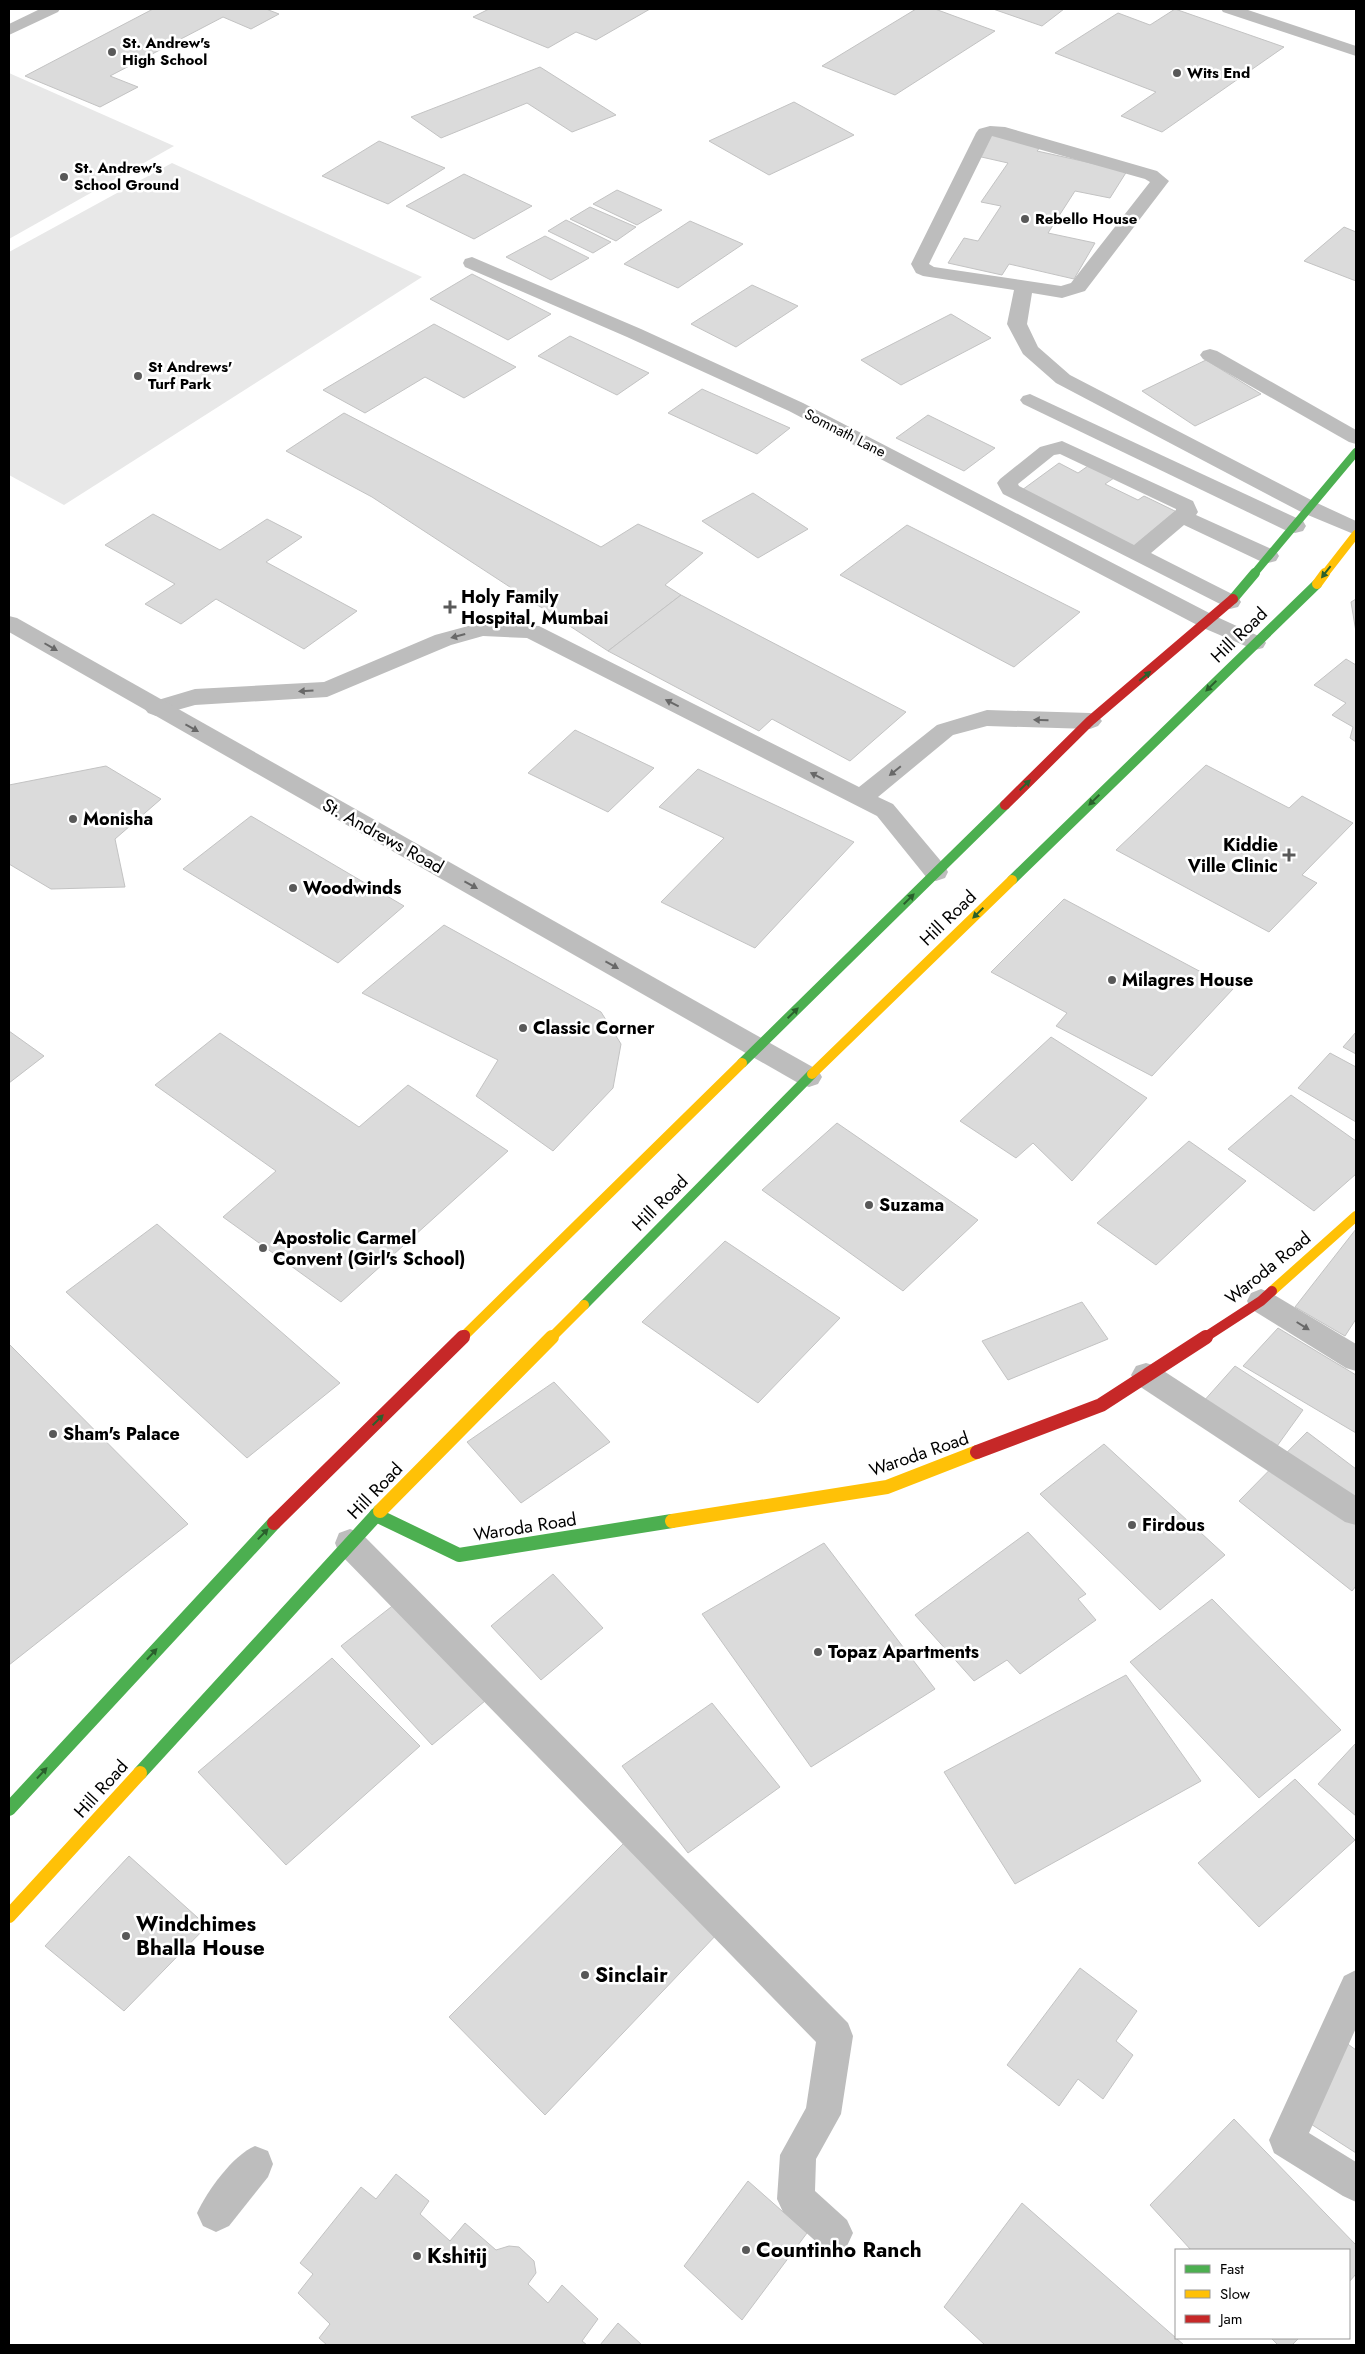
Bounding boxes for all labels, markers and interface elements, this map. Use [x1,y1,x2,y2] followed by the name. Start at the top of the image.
[122,32,210,71] place label: St. Andrew's High School
[106,46,118,58] marker: St. Andrew's High School
[1187,62,1250,84] place label: Wits End
[1171,67,1183,79] marker: Wits End
[74,157,179,196] place label: St. Andrew's School Ground
[58,171,70,183] marker: St. Andrew's School Ground
[1035,208,1138,230] place label: Rebello House
[1019,213,1031,225] marker: Rebello House
[148,356,232,395] place label: St Andrews' Turf Park
[132,370,144,382] marker: St Andrews' Turf Park
[800,403,890,463] street label: Somnath Lane
[1321,566,1332,579] one-way arrow
[461,584,609,631] place label: Holy Family Hospital, Mumbai
[443,600,457,614] marker: Holy Family Hospital, Mumbai
[1205,601,1273,669] street label: Hill Road
[451,632,466,640] one-way arrow
[44,643,57,652] one-way arrow
[1138,670,1151,681] one-way arrow
[1205,680,1217,692] one-way arrow
[298,687,314,695] one-way arrow
[665,699,680,707] one-way arrow
[1033,716,1049,724] one-way arrow
[185,724,198,733] one-way arrow
[889,765,902,776] one-way arrow
[810,772,825,780] one-way arrow
[1019,779,1031,791] one-way arrow
[318,792,448,880] street label: St. Andrews Road
[1089,794,1101,806] one-way arrow
[83,806,153,832] place label: Monisha
[67,813,79,825] marker: Monisha
[1187,832,1278,879] place label: Kiddie Ville Clinic
[1282,848,1296,862] marker: Kiddie Ville Clinic
[303,875,401,901] place label: Woodwinds
[463,881,478,889] one-way arrow
[287,882,299,894] marker: Woodwinds
[914,884,982,952] street label: Hill Road
[903,893,915,905] one-way arrow
[972,907,984,919] one-way arrow
[605,961,620,969] one-way arrow
[1122,967,1253,993] place label: Milagres House
[1106,974,1118,986] marker: Milagres House
[787,1007,799,1019] one-way arrow
[533,1015,655,1041] place label: Classic Corner
[517,1022,529,1034] marker: Classic Corner
[626,1169,694,1237] street label: Hill Road
[879,1192,944,1218] place label: Suzama
[863,1199,875,1211] marker: Suzama
[272,1225,465,1272] place label: Apostolic Carmel Convent (Girl's School)
[1220,1225,1316,1311] street label: Waroda Road
[257,1242,269,1254] marker: Apostolic Carmel Convent (Girl's School)
[1296,1321,1309,1331] one-way arrow
[372,1415,384,1427] one-way arrow
[63,1421,180,1447] place label: Sham's Palace
[866,1425,972,1483] street label: Waroda Road
[47,1428,59,1440] marker: Sham's Palace
[341,1457,409,1525] street label: Hill Road
[472,1506,578,1548] street label: Waroda Road
[1142,1512,1205,1538] place label: Firdous
[1126,1519,1138,1531] marker: Firdous
[256,1529,268,1541] one-way arrow
[828,1639,979,1665] place label: Topaz Apartments
[812,1646,824,1658] marker: Topaz Apartments
[146,1648,158,1660] one-way arrow
[68,1754,134,1824] street label: Hill Road
[36,1767,48,1779] one-way arrow
[136,1909,265,1963] place label: Windchimes Bhalla House
[120,1930,132,1942] marker: Windchimes Bhalla House
[595,1960,668,1990] place label: Sinclair
[579,1969,591,1981] marker: Sinclair
[756,2235,922,2265] place label: Countinho Ranch
[427,2241,487,2271] place label: Kshitij
[740,2244,752,2256] marker: Countinho Ranch
[1175,2249,1350,2339] legend
[411,2250,423,2262] marker: Kshitij
[1220,2258,1244,2280] text: Fast
[1220,2283,1251,2305] text: Slow
[1218,2308,1243,2330] text: Jam

